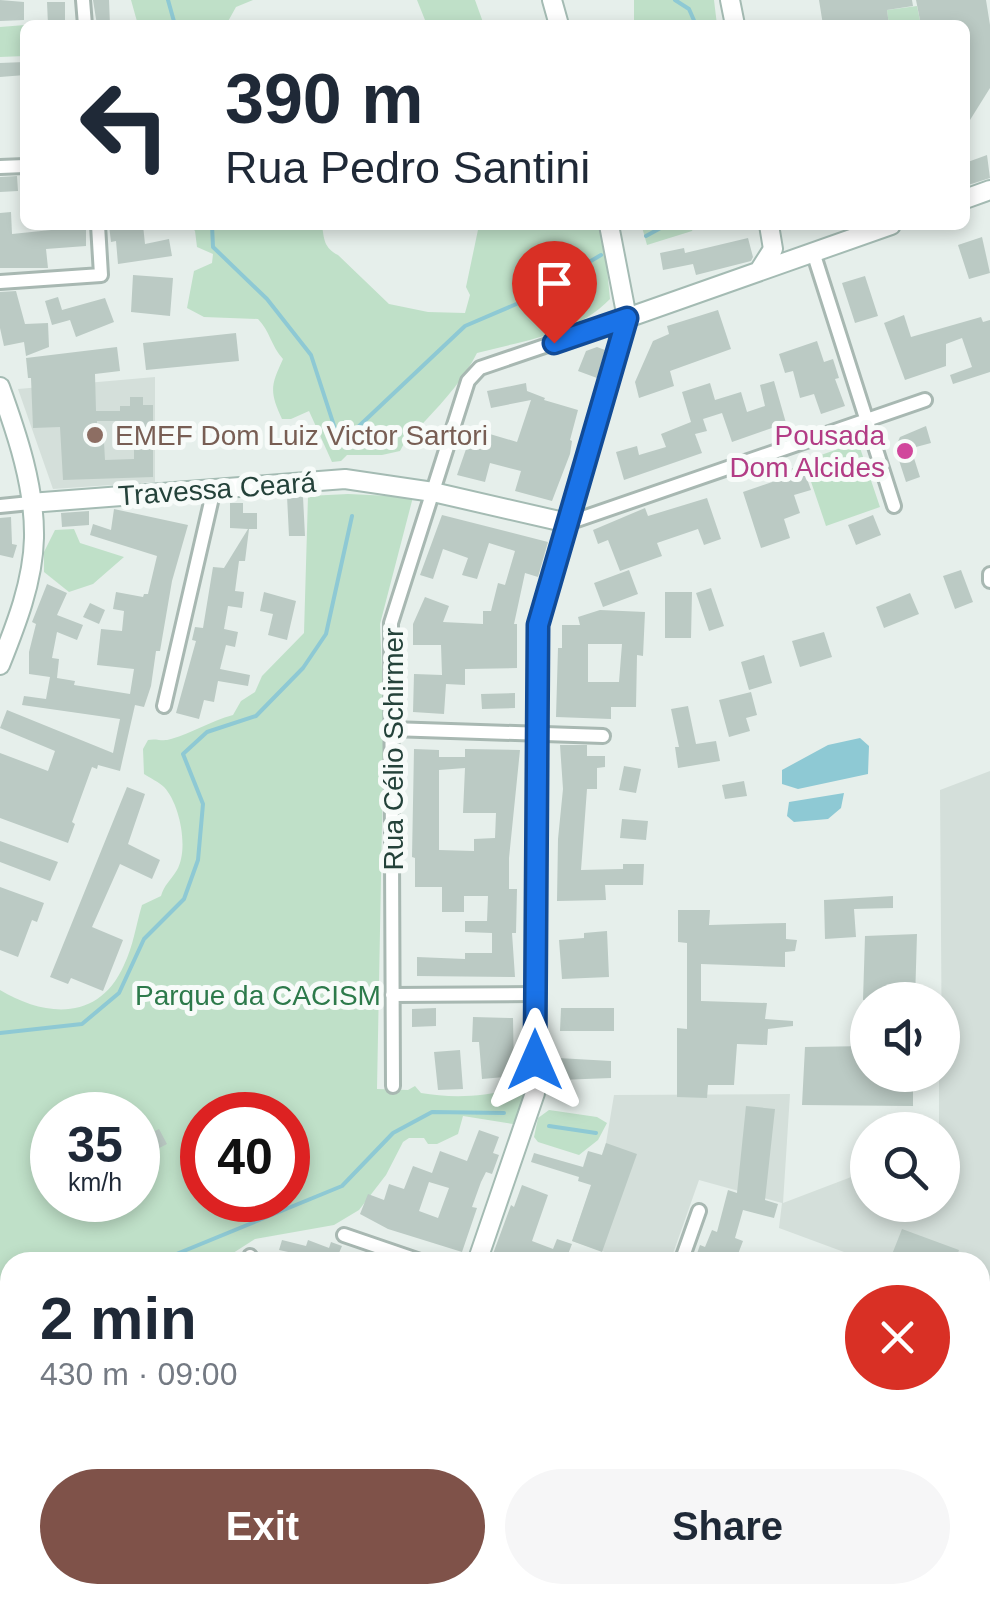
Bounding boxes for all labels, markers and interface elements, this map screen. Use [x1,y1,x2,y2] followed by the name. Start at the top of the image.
[60,60,190,190] icon: left
[225,60,423,138] text: 390 m
[225,142,590,193] text: Rua Pedro Santini
[512,241,597,344] pin
[527,256,582,311] icon: arrive
[115,420,488,451] place label: EMEF Dom Luiz Victor Sartori
[729,420,885,483] place label: Pousada Dom Alcides
[84,424,106,446] marker: EMEF Dom Luiz Victor Sartori
[894,440,916,462] marker: Pousada Dom Alcides
[117,467,317,511] street label: Travessa Ceará
[378,628,409,870] street label: Rua Célio Schirmer
[135,980,381,1011] park label: Parque da CACISM
[850,982,960,1222] map controls
[850,982,960,1092] button: sound
[483,1008,587,1112] position arrow
[180,1092,310,1222] speed limit sign: 40
[850,1112,960,1222] button: search
[67,1117,123,1173] text: 35
[68,1168,122,1196] text: km/h
[40,1285,197,1352] text: 2 min
[845,1285,950,1390] button: close
[40,1356,237,1392] text: 430 m · 09:00
[40,1469,485,1584] button: Exit
[505,1469,950,1584] button: Share

